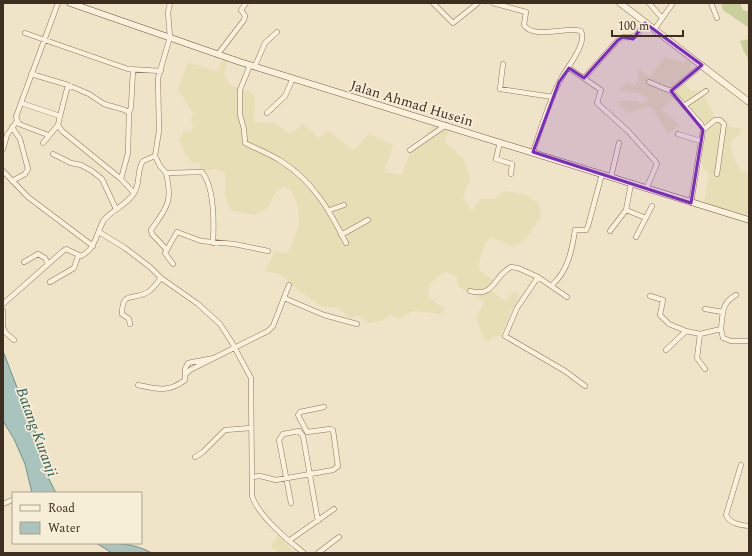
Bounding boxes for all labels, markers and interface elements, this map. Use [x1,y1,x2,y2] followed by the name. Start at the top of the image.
[612,12,683,38] scale bar
[618,17,649,36] text: 100 m
[348,75,476,132] street label: Jalan Ahmad Husein
[10,384,63,480] water label: Batang Kuranji
[12,492,142,544] legend
[48,499,75,518] text: Road
[48,519,80,538] text: Water

